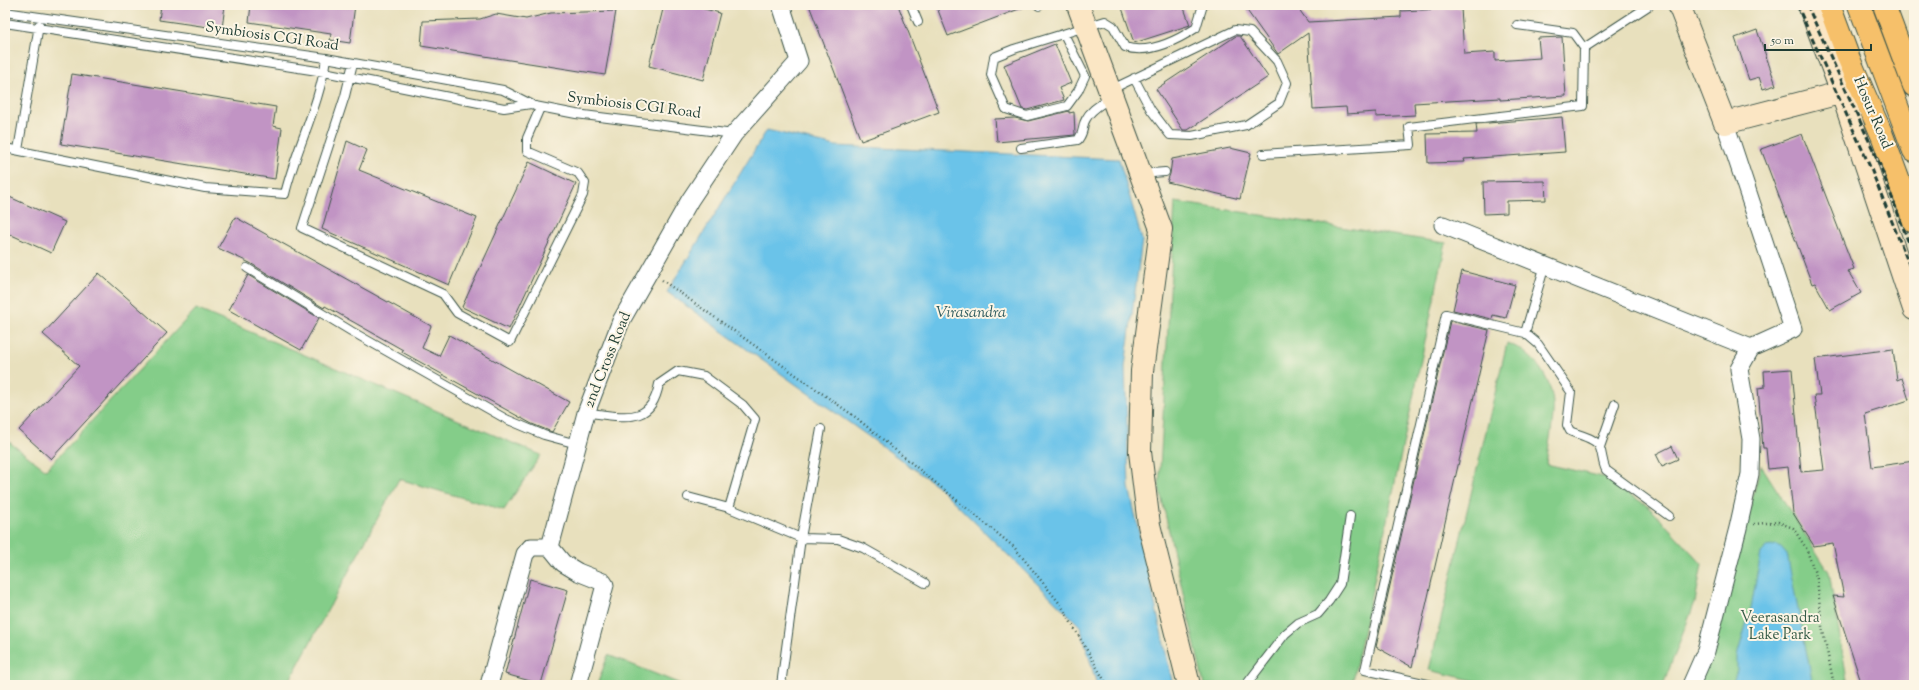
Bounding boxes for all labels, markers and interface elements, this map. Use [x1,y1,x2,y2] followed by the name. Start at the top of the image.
[204,17,341,57] street label: Symbiosis CGI Road
[1765,26,1871,52] scale bar
[1770,32,1794,50] text: 50 m
[1847,73,1897,153] street label: Hosur Road
[566,87,703,125] street label: Symbiosis CGI Road
[936,302,1006,325] water label: Virasandra
[579,308,637,411] street label: 2nd Cross Road
[1740,608,1820,646] park label: Veerasandra Lake Park

